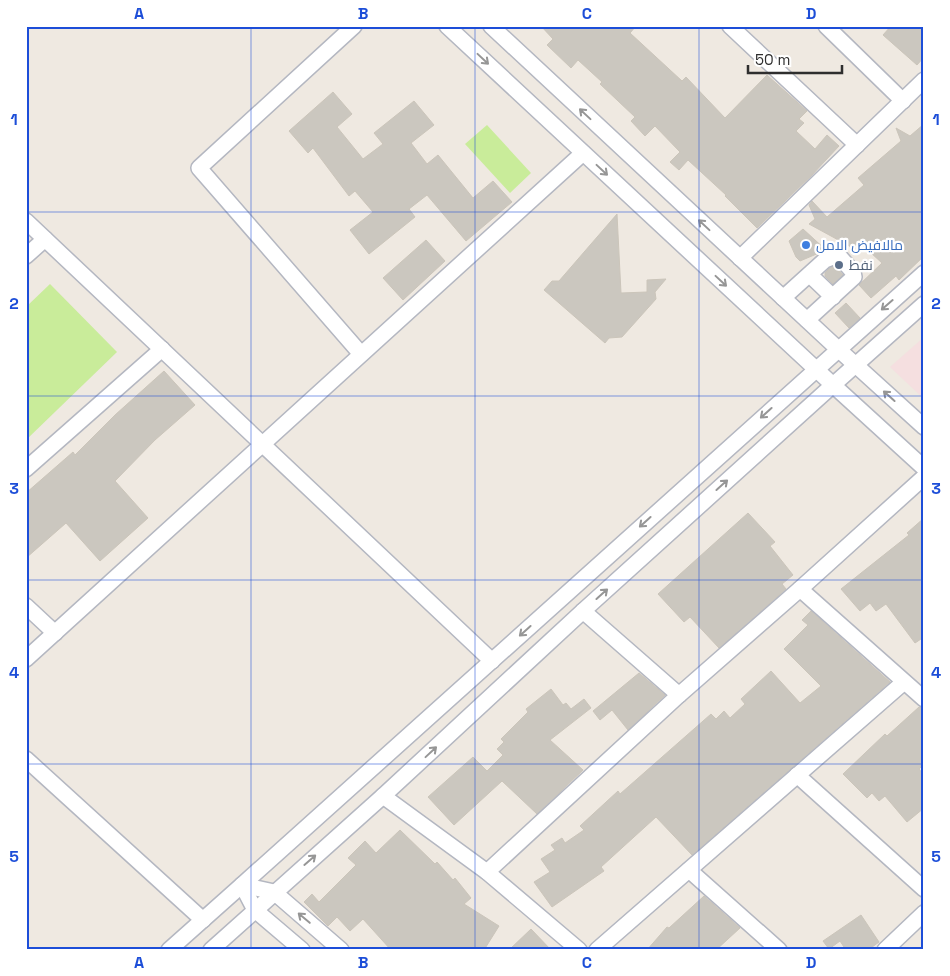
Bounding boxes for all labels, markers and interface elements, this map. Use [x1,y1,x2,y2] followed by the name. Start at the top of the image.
[134,3,144,24] text: A
[358,3,368,24] text: B
[582,3,592,24] text: C
[806,3,816,24] text: D
[748,42,841,74] scale bar
[755,50,790,69] text: 50 m
[476,53,489,65] one-way arrow
[578,108,591,120] one-way arrow
[10,109,18,130] text: 1
[932,109,940,130] text: 1
[595,164,608,176] one-way arrow
[697,219,710,231] one-way arrow
[816,236,903,254] place label: مالافيض الامل
[800,239,812,251] marker: مالافيض الامل
[849,256,873,274] place label: نفط
[833,259,845,271] marker: نفط
[714,275,727,287] one-way arrow
[9,293,19,314] text: 2
[931,293,941,314] text: 2
[881,299,894,311] one-way arrow
[883,390,896,402] one-way arrow
[760,408,773,419] one-way arrow
[9,478,19,499] text: 3
[931,478,941,499] text: 3
[716,479,729,491] one-way arrow
[639,516,652,528] one-way arrow
[596,588,609,600] one-way arrow
[518,625,531,637] one-way arrow
[9,662,19,683] text: 4
[931,662,941,683] text: 4
[425,746,438,758] one-way arrow
[9,846,19,867] text: 5
[931,846,941,867] text: 5
[304,854,317,866] one-way arrow
[298,913,311,924] one-way arrow
[134,952,144,973] text: A
[358,952,368,973] text: B
[582,952,592,973] text: C
[806,952,816,973] text: D

